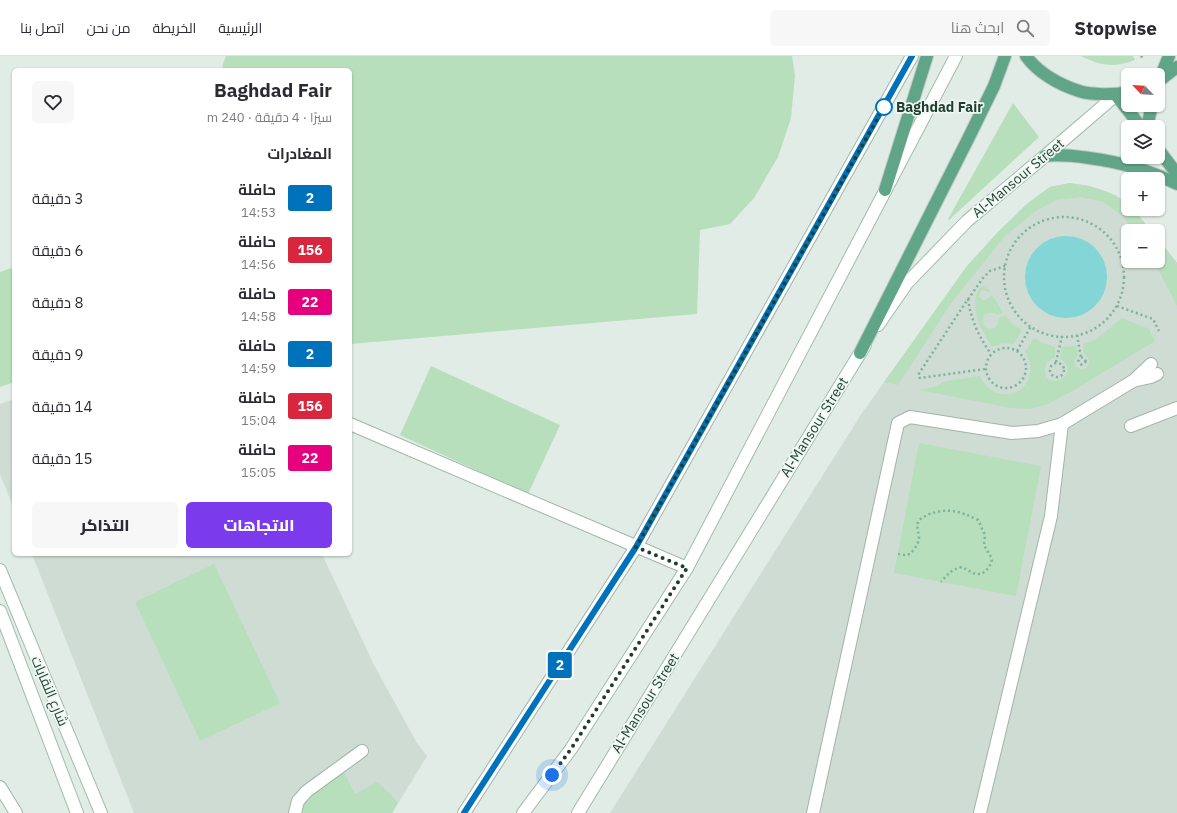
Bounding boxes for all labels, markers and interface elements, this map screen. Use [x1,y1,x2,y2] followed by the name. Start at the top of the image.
[770,10,1050,46] search box
[1074,16,1157,40] text: Stopwise
[1014,17,1036,39] icon: search
[951,18,1004,37] text: ابحث هنا
[20,19,65,37] text: اتصل بنا
[87,19,131,37] text: من نحن
[153,19,196,37] text: الخريطة
[218,19,262,37] text: الرئيسية
[1121,68,1165,112] north arrow
[1121,68,1165,268] map controls
[214,78,332,102] text: Baghdad Fair
[32,81,74,123] button: heart
[875,98,893,116] marker: Baghdad Fair
[896,98,983,116] place label: Baghdad Fair
[207,109,332,126] text: سيرًا · 4 دقيقة · 240 m
[1121,120,1165,164] button: layers
[968,134,1068,222] street label: Al-Mansour Street
[267,144,332,163] text: المغادرات
[1121,172,1165,216] button: +
[238,180,276,199] text: حافلة
[32,189,84,208] text: 3 دقيقة
[306,189,314,207] text: 2
[241,204,276,221] text: 14:53
[1121,224,1165,268] button: −
[238,232,276,251] text: حافلة
[32,241,84,260] text: 6 دقيقة
[297,241,323,259] text: 156
[241,256,276,273] text: 14:56
[238,284,276,303] text: حافلة
[32,293,84,312] text: 8 دقيقة
[302,293,318,311] text: 22
[241,308,276,325] text: 14:58
[238,336,276,355] text: حافلة
[32,345,84,364] text: 9 دقيقة
[306,345,314,363] text: 2
[241,360,276,377] text: 14:59
[776,374,852,480] street label: Al-Mansour Street
[238,388,276,407] text: حافلة
[32,397,93,416] text: 14 دقيقة
[297,397,323,415] text: 156
[241,412,276,429] text: 15:04
[238,440,276,459] text: حافلة
[32,449,93,468] text: 15 دقيقة
[302,449,318,467] text: 22
[241,464,276,481] text: 15:05
[32,502,178,548] button: التذاكر
[186,502,332,548] button: الاتجاهات
[607,650,683,756] street label: Al-Mansour Street
[547,652,573,678] line badge: 2
[27,653,73,729] street label: شارع النقابات
[556,656,564,674] text: 2
[542,765,562,785] your location

